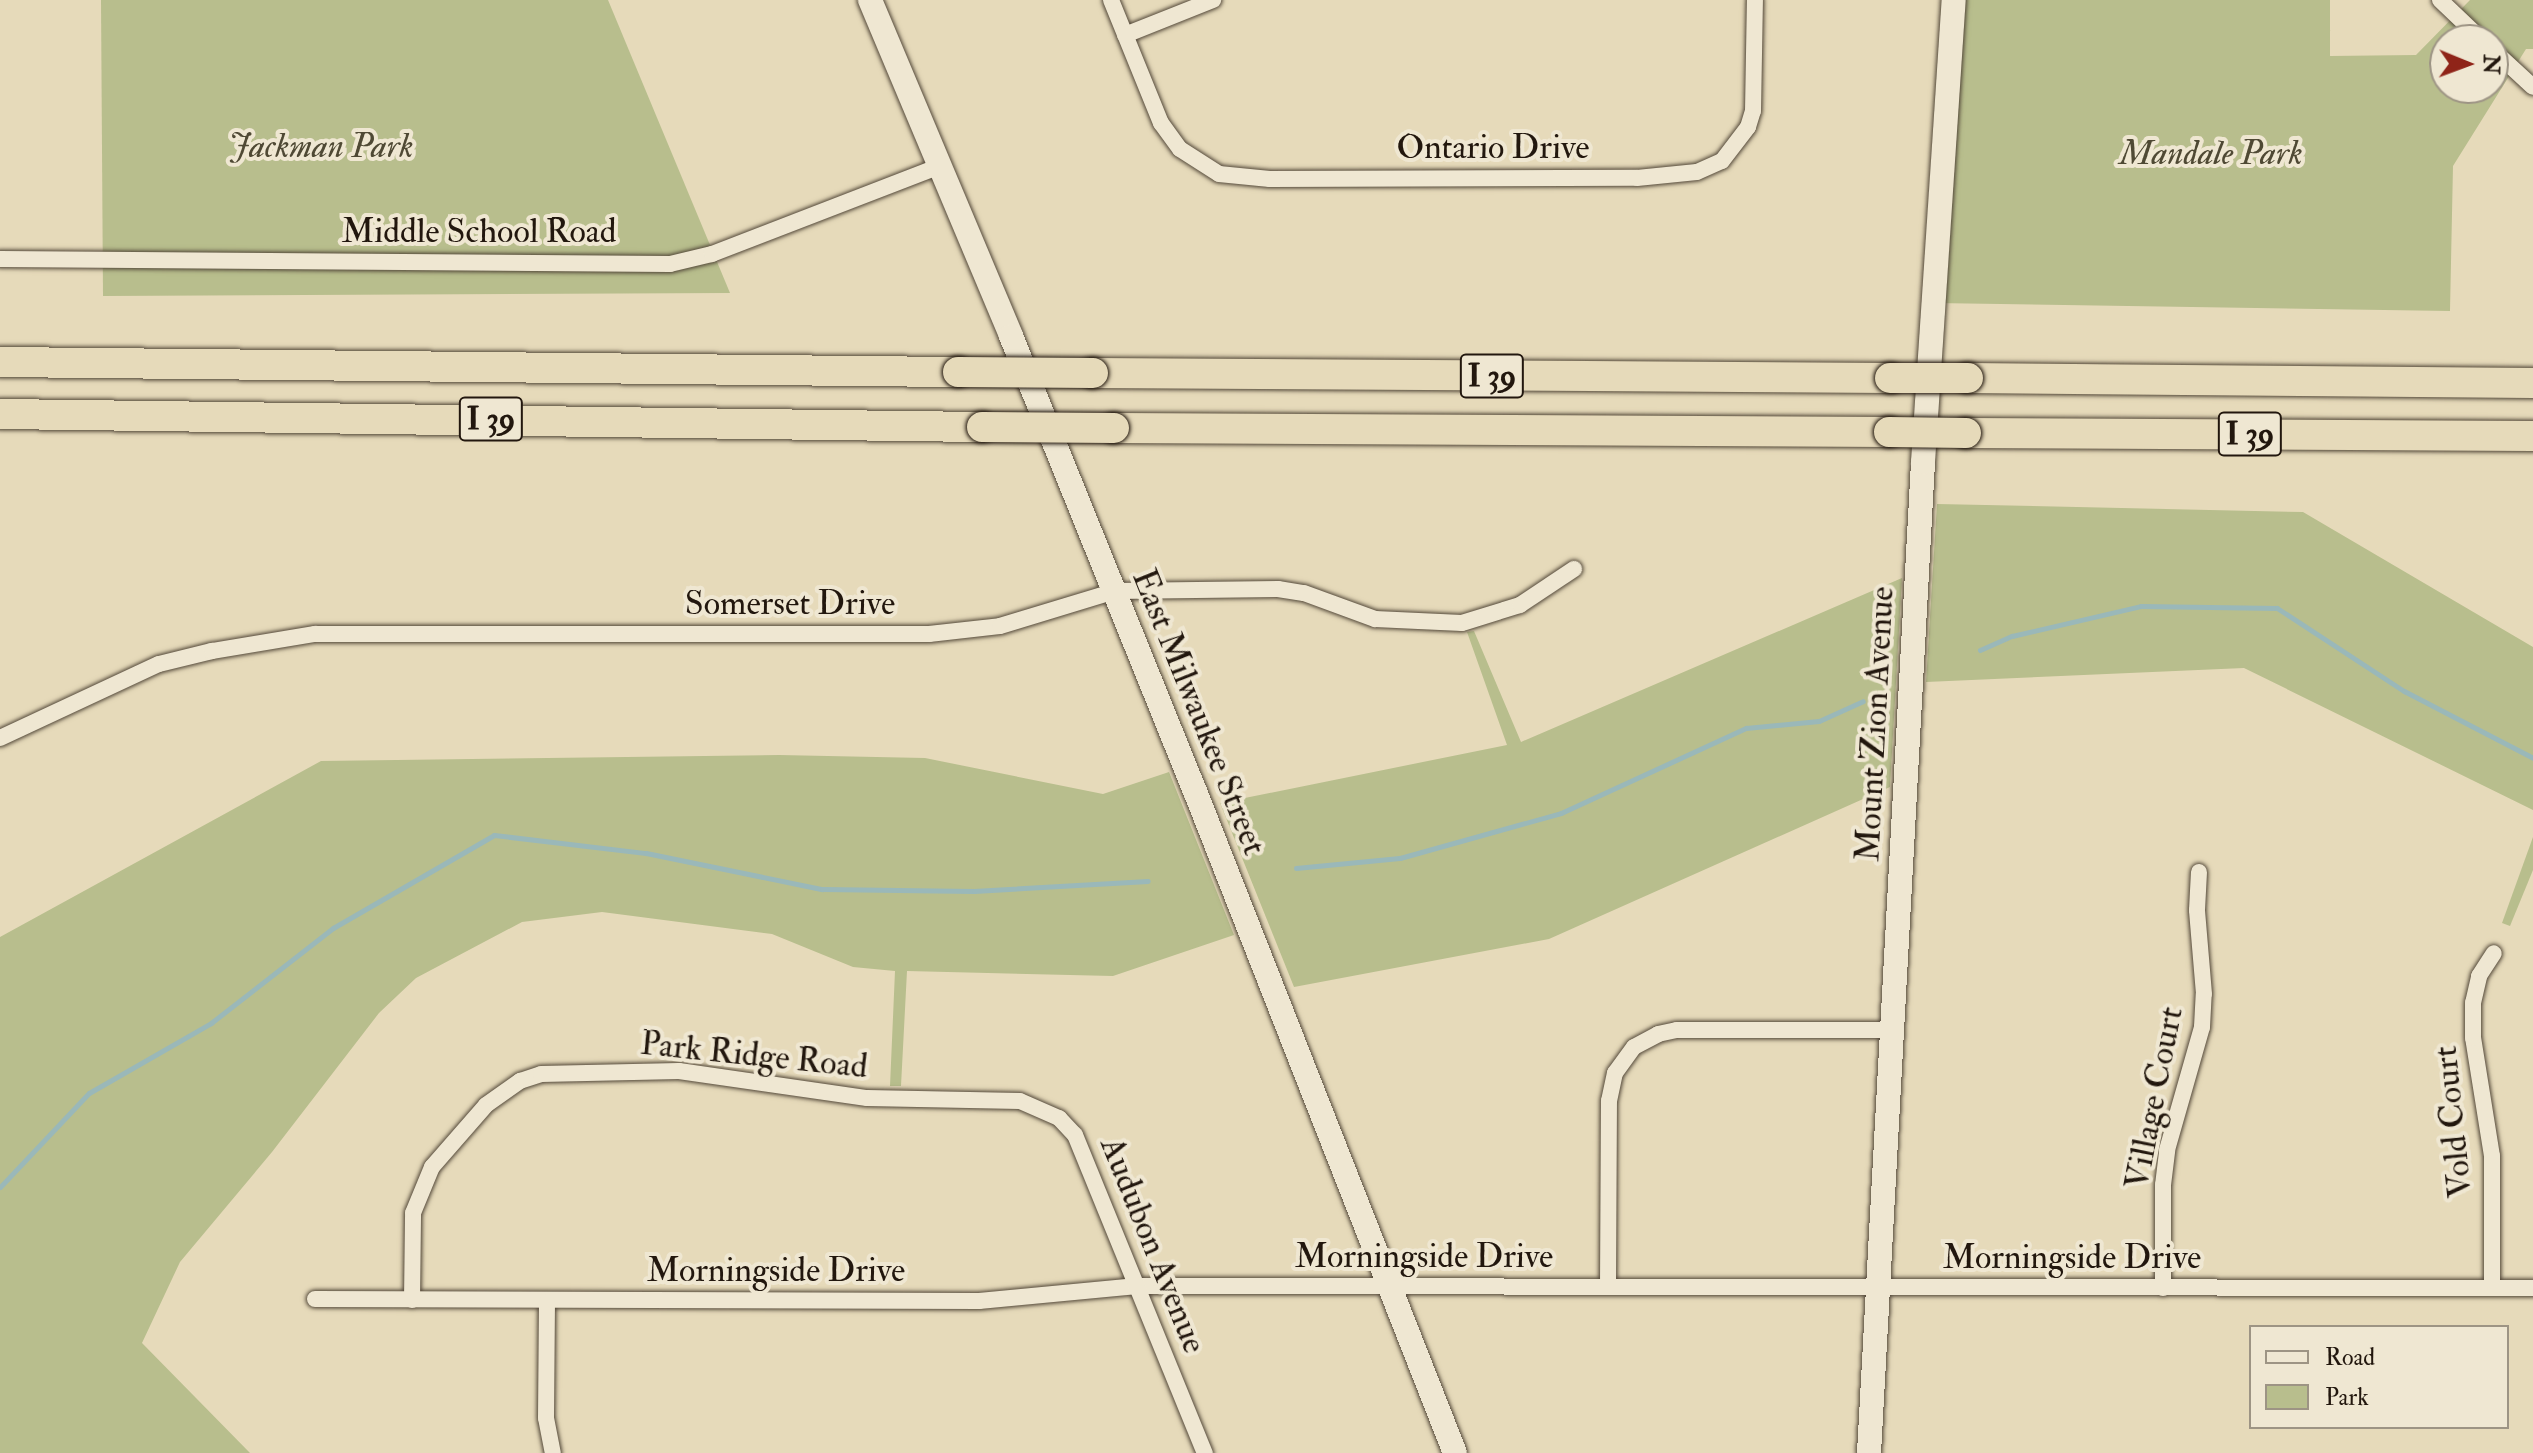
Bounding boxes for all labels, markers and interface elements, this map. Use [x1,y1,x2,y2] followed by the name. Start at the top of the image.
[2429,24,2509,104] north arrow
[2477,54,2505,74] text: N
[228,127,414,167] park label: Jackman Park
[1397,128,1589,168] street label: Ontario Drive
[2119,134,2303,174] park label: Mandale Park
[341,212,617,252] street label: Middle School Road
[1458,348,1526,404] road number: I 39
[457,391,525,447] road number: I 39
[2216,406,2284,462] road number: I 39
[1123,563,1275,861] street label: East Milwaukee Street
[685,584,895,624] street label: Somerset Drive
[1847,585,1903,863] street label: Mount Zion Avenue
[2116,1003,2192,1193] street label: Village Court
[638,1023,870,1087] street label: Park Ridge Road
[2425,1044,2481,1200] street label: Vold Court
[1091,1131,1215,1359] street label: Audubon Avenue
[1295,1237,1553,1277] street label: Morningside Drive
[1943,1238,2201,1278] street label: Morningside Drive
[647,1251,905,1291] street label: Morningside Drive
[2249,1325,2509,1429] legend
[2325,1342,2375,1373] text: Road
[2325,1382,2369,1413] text: Park

